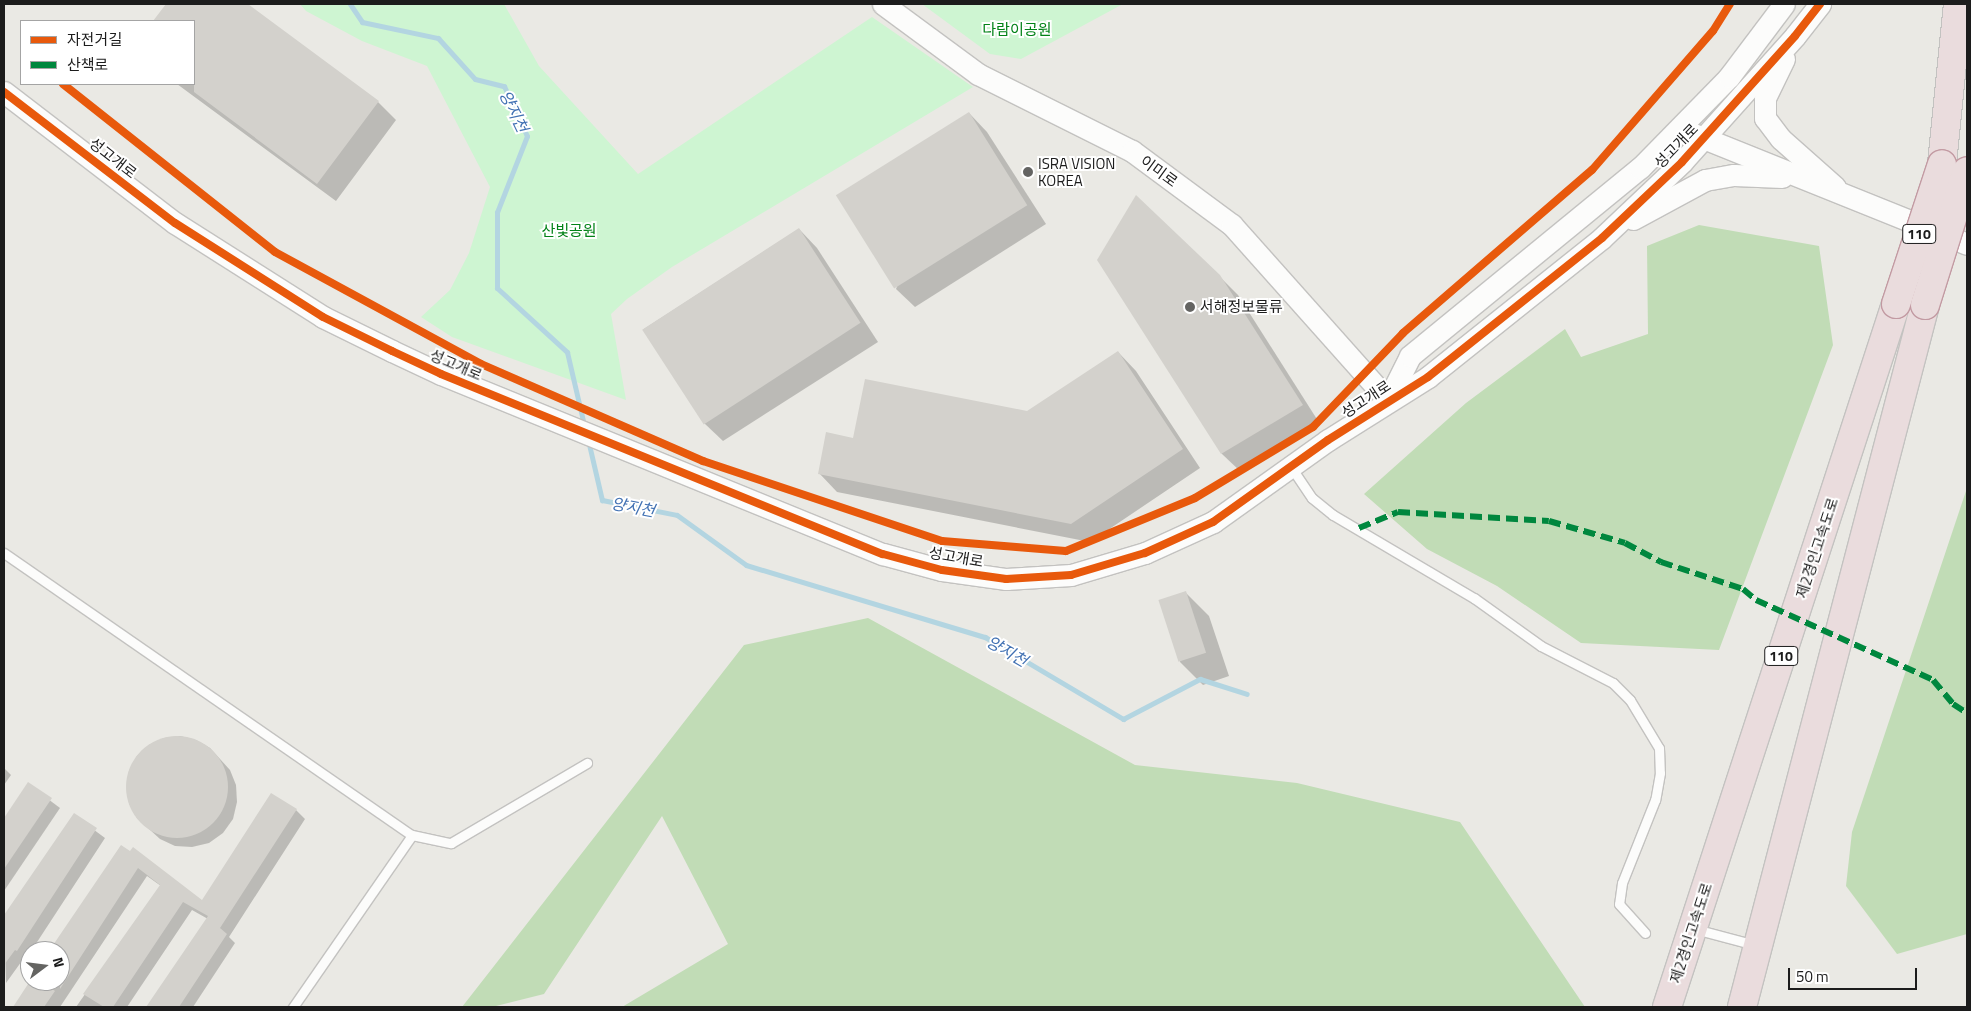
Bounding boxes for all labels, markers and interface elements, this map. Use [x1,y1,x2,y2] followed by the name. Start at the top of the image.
[20,20,195,85] legend
[983,21,1051,39] park label: 다람이공원
[67,28,122,51] text: 자전거길
[67,53,108,76] text: 산책로
[496,87,532,135] water label: 양지천
[1650,120,1702,172] street label: 성고개로
[86,134,140,182] street label: 성고개로
[1137,152,1181,190] street label: 이미로
[1038,154,1115,189] place label: ISRA VISION KOREA
[1022,166,1034,178] marker: ISRA VISION KOREA
[541,222,597,240] park label: 산빛공원
[1902,222,1936,245] road number: 110
[1200,298,1283,316] place label: 서해정보물류
[1184,301,1196,313] marker: 서해정보물류
[427,346,485,384] street label: 성고개로
[1338,376,1394,422] street label: 성고개로
[609,493,657,521] water label: 양지천
[1792,495,1842,601] street label: 제2경인고속도로
[927,543,985,571] street label: 성고개로
[983,632,1031,670] water label: 양지천
[1764,644,1798,668] road number: 110
[1666,880,1716,986] street label: 제2경인고속도로
[20,941,70,991] north arrow
[48,955,70,970] text: N
[1791,958,1920,990] scale bar
[1796,965,1829,988] text: 50 m

